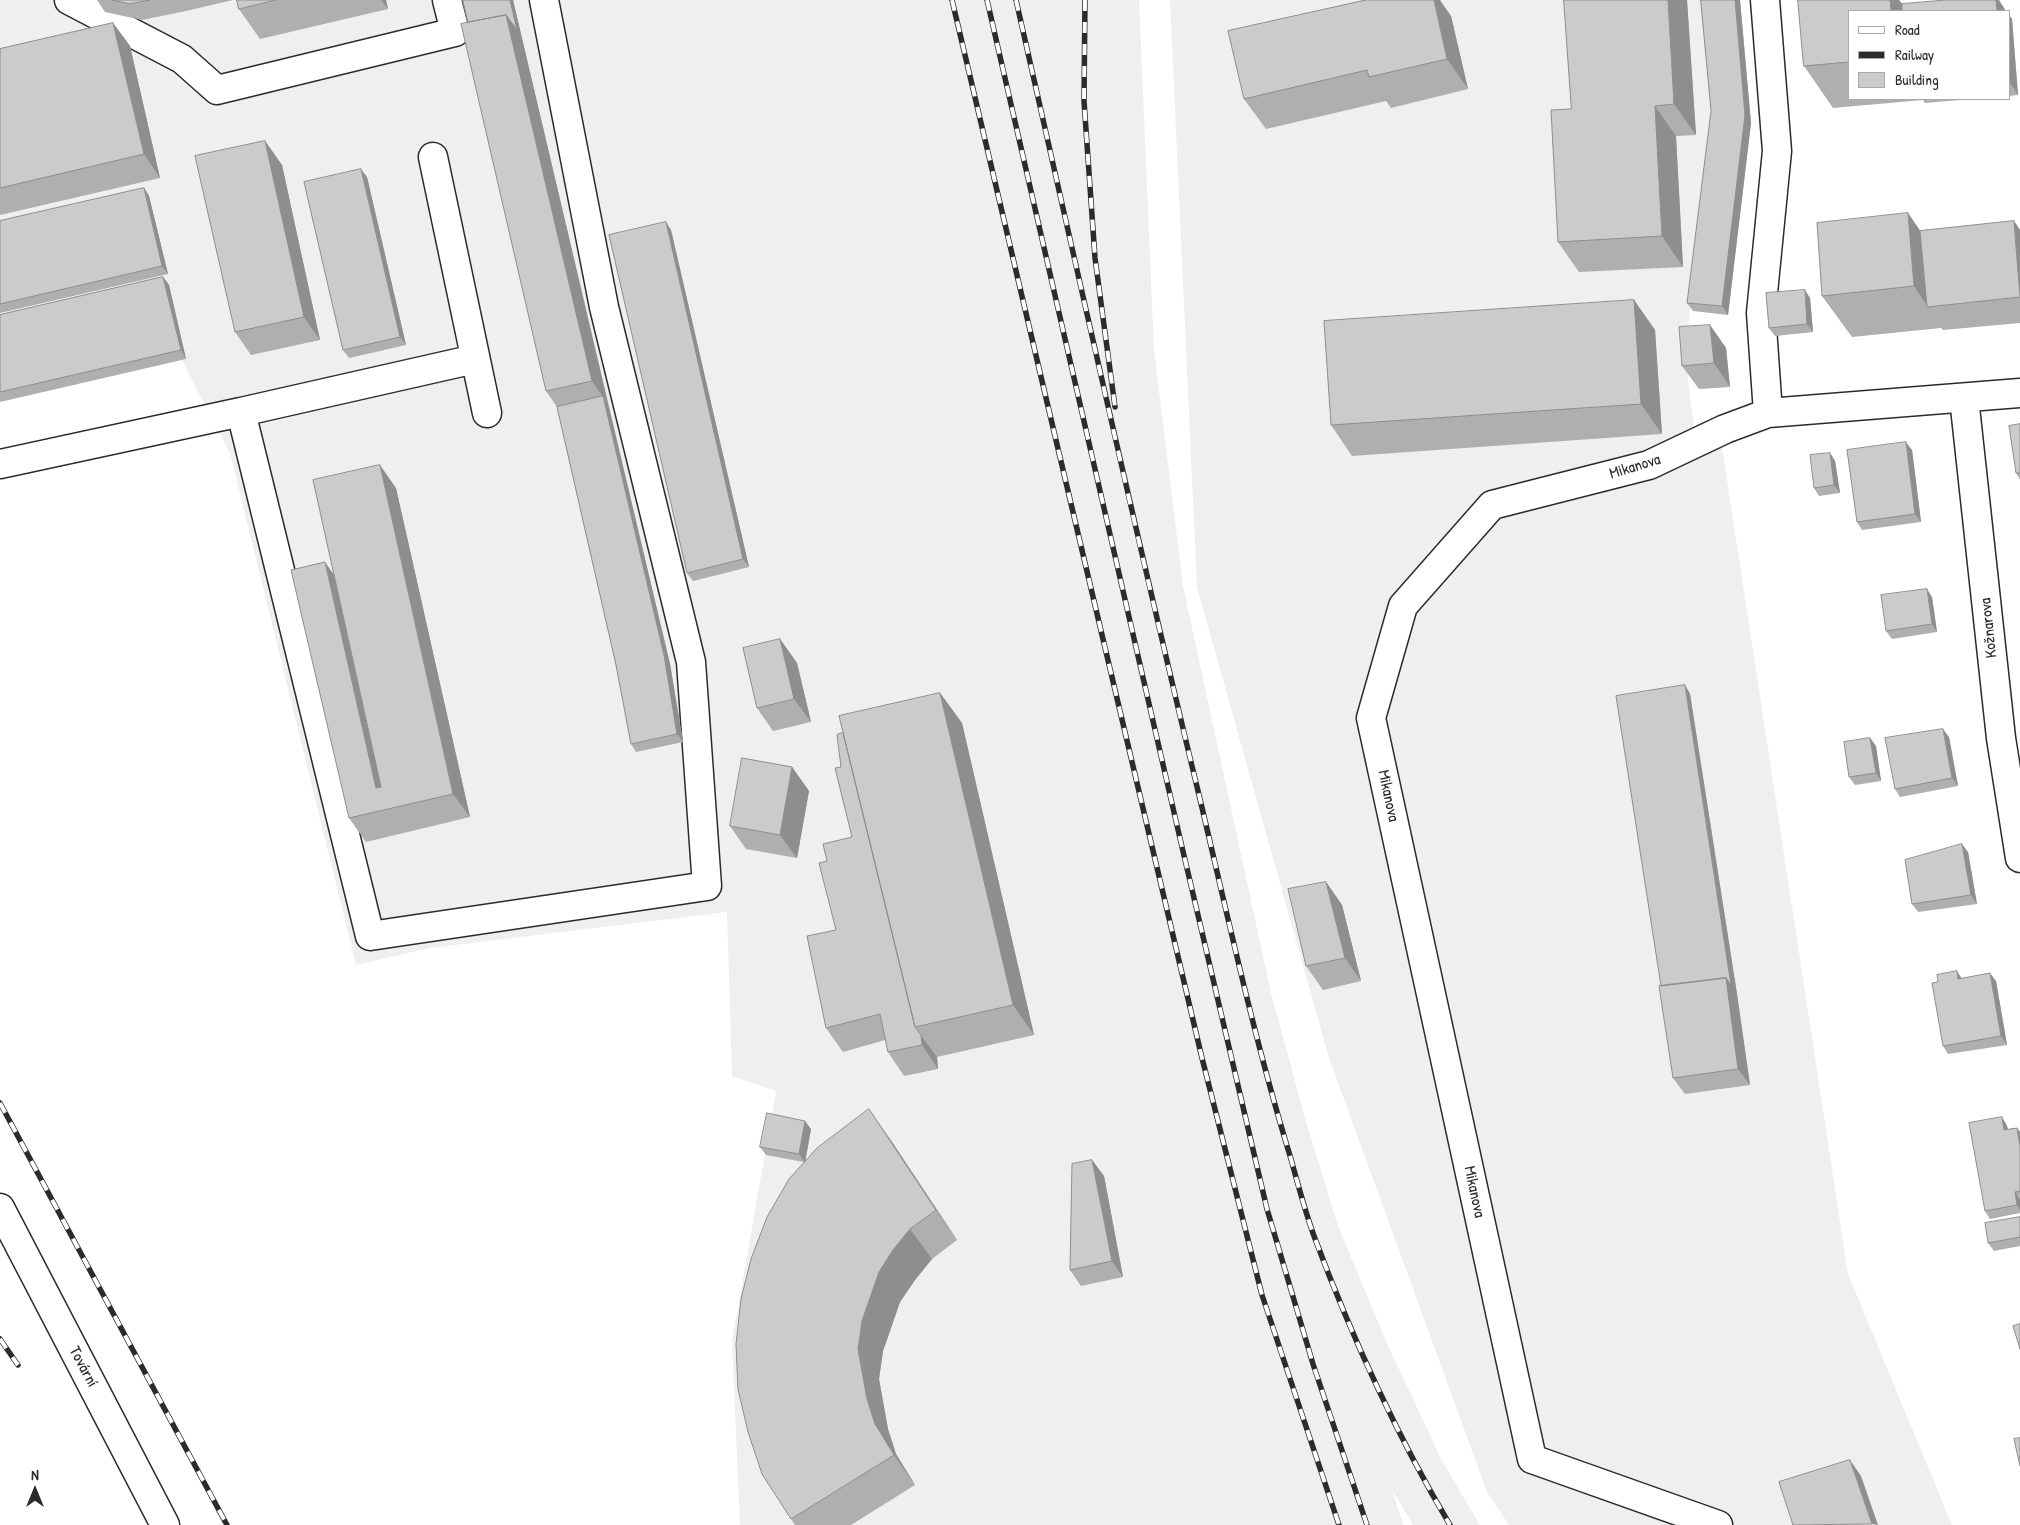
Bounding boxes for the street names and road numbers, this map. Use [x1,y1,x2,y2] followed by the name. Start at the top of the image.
[1607,450,1663,484] street label: Mikanova
[1976,597,2002,659] street label: Kožnarova
[1373,768,1403,824] street label: Mikanova
[1459,1164,1489,1220] street label: Mikanova
[64,1343,102,1391] street label: Tovární

